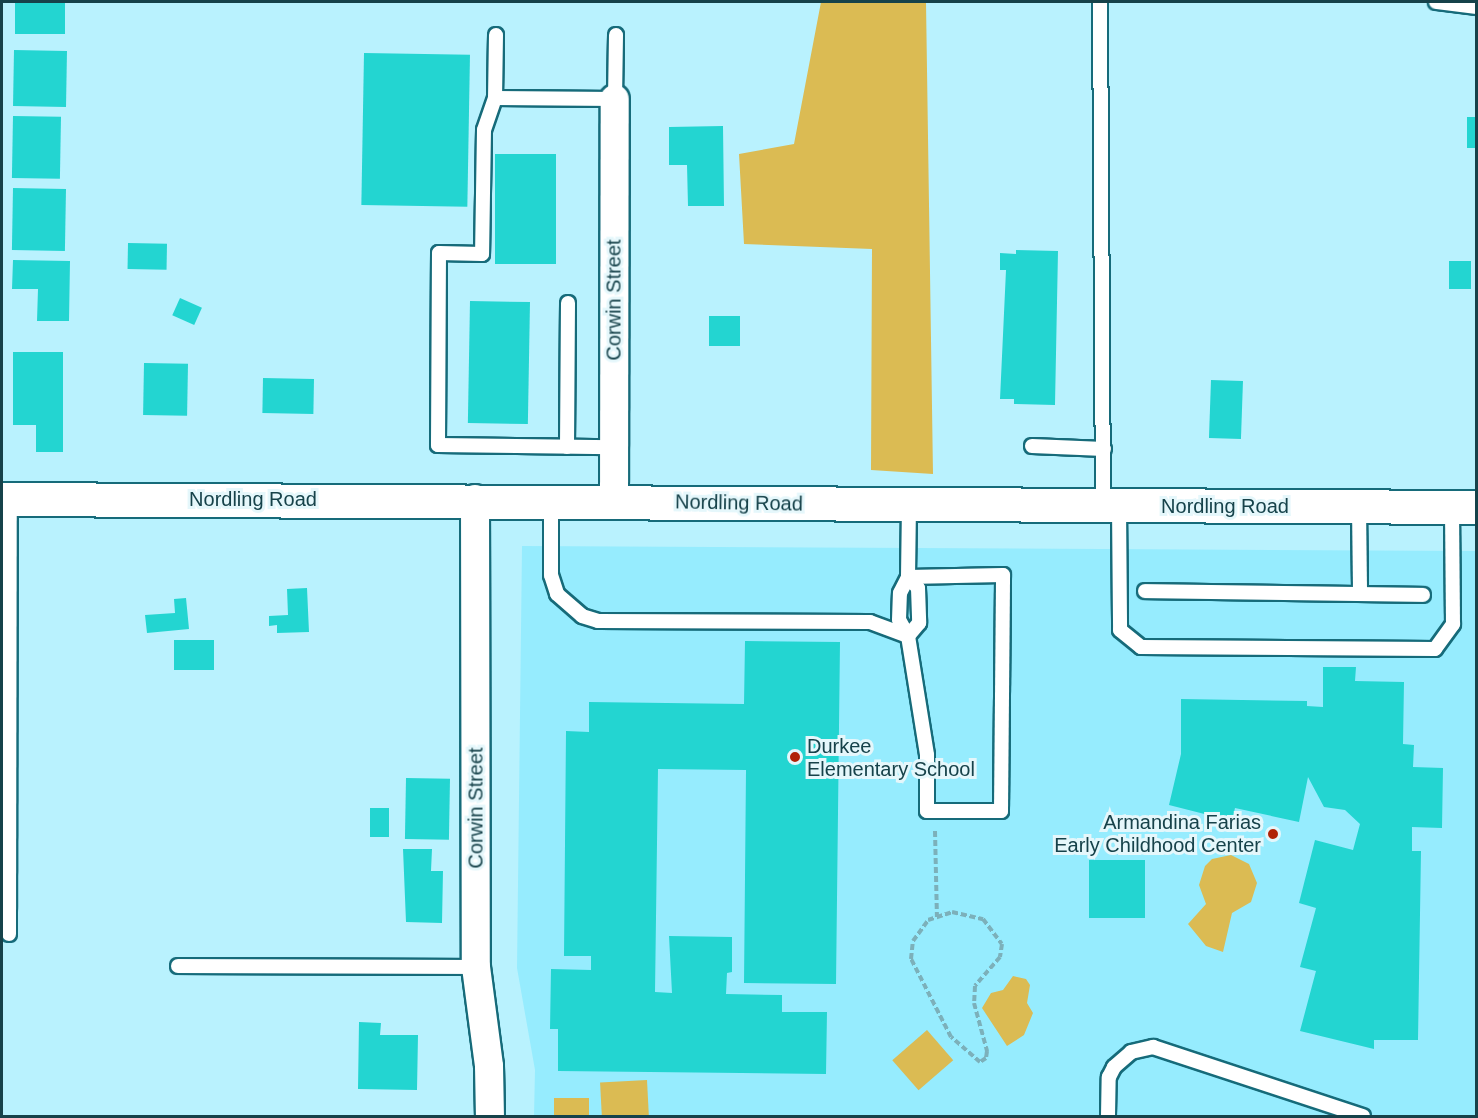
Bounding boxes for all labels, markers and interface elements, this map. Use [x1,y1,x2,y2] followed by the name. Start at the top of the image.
[602,239,626,361] street label: Corwin Street
[189,487,317,511] street label: Nordling Road
[675,490,803,516] street label: Nordling Road
[1161,494,1289,518] street label: Nordling Road
[807,734,975,781] place label: Durkee Elementary School
[464,747,488,869] street label: Corwin Street
[788,750,802,764] marker: Durkee Elementary School
[1054,810,1261,857] place label: Armandina Farias Early Childhood Center
[1266,827,1280,841] marker: Armandina Farias Early Childhood Center

